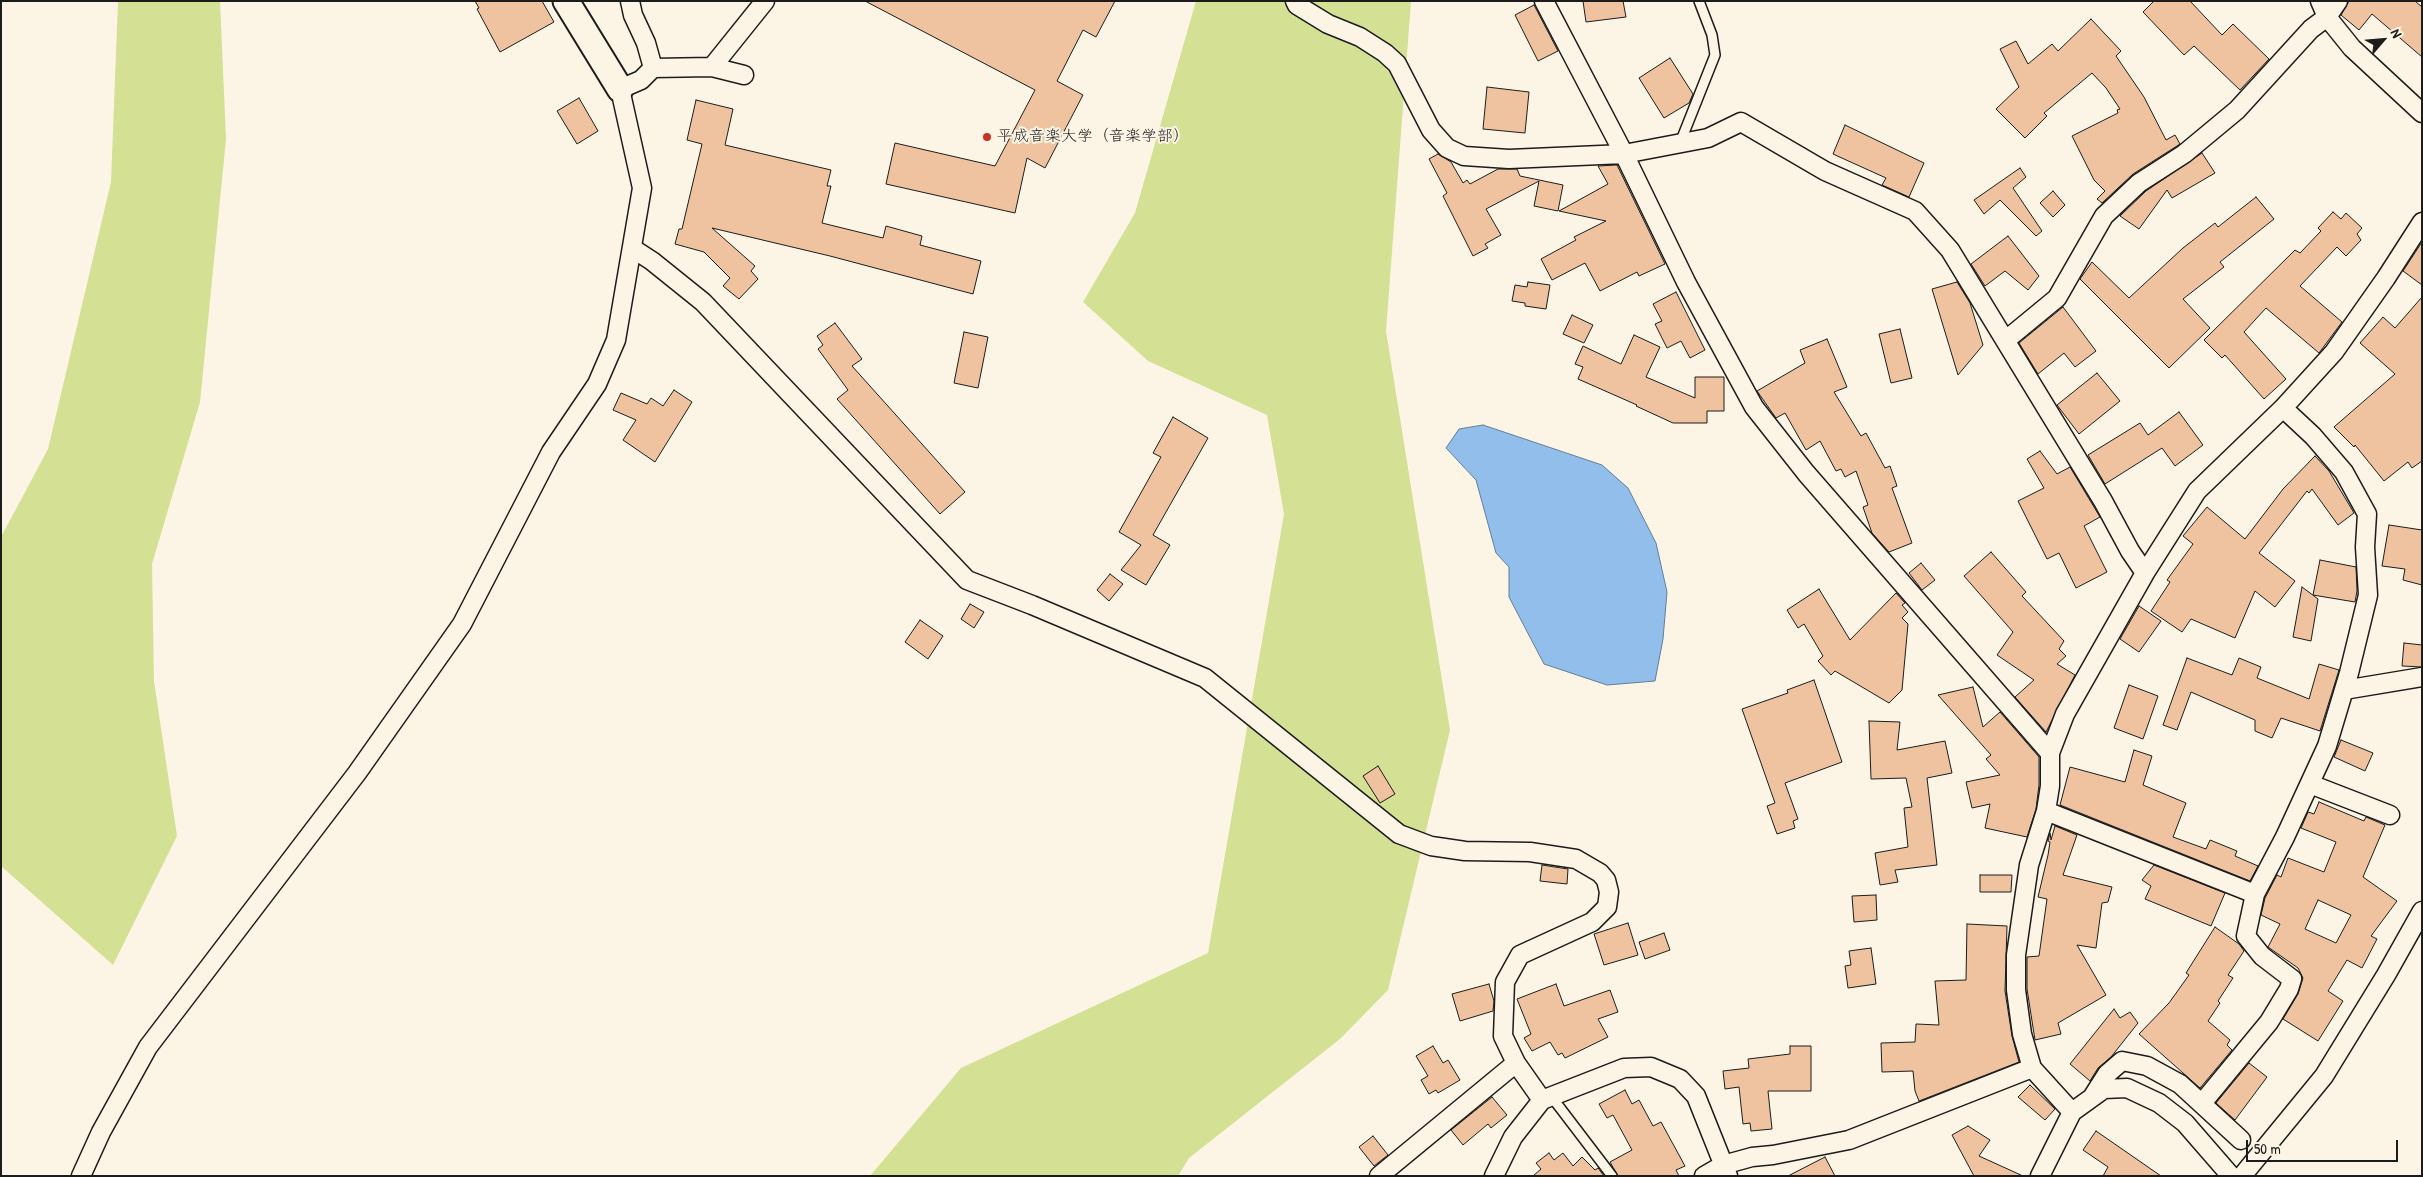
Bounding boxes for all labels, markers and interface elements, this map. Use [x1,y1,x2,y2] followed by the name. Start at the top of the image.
[2358,15,2408,65] north arrow
[2387,25,2407,41] text: N
[997,127,1189,147] place label: 平成音楽大学（音楽学部）
[981,131,993,143] marker: 平成音楽大学（音楽学部）
[2248,1130,2400,1162] scale bar
[2254,1138,2281,1159] text: 50 m

